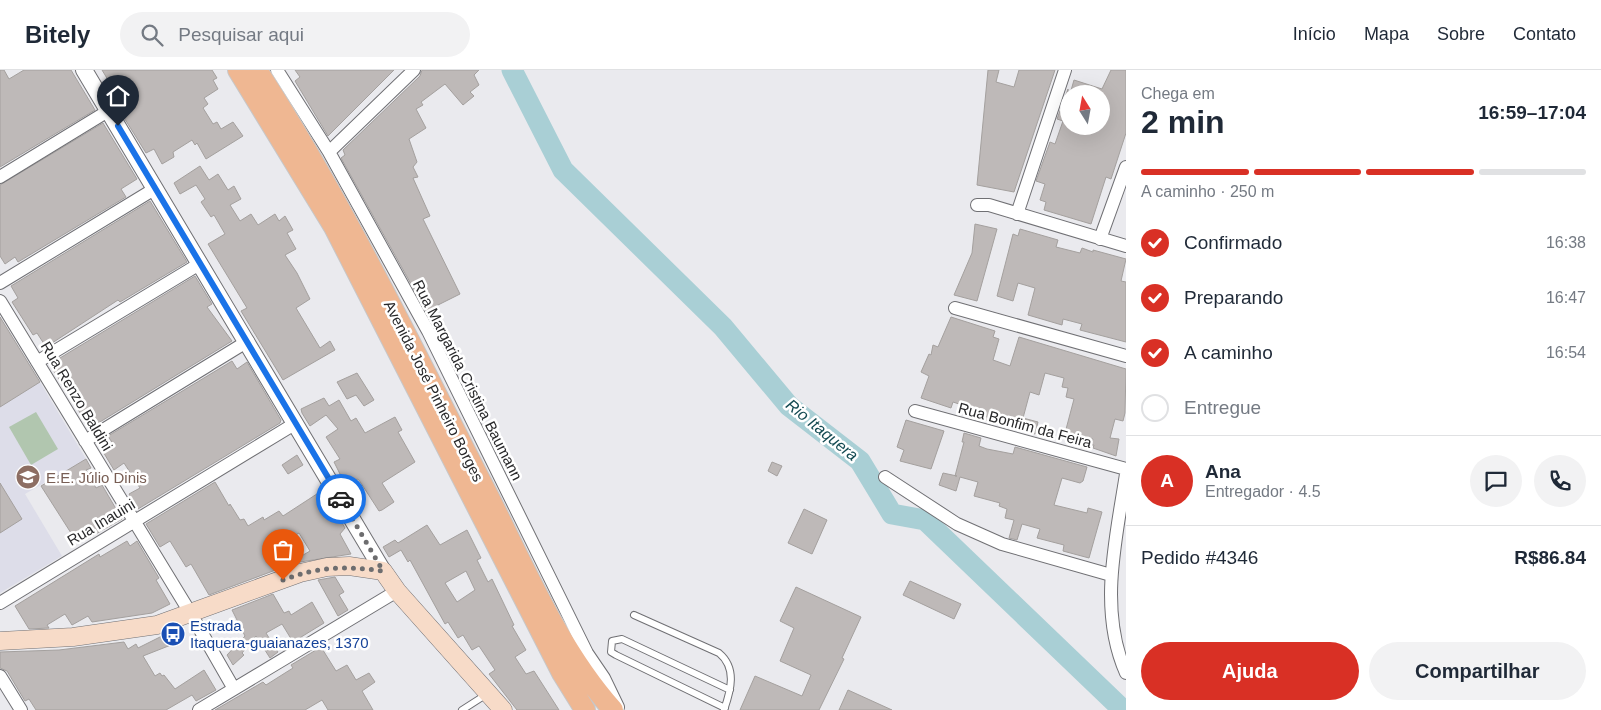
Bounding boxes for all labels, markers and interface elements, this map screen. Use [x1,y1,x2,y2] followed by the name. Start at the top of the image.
[120,12,470,57] search box
[25,21,90,48] text: Bitely
[138,21,166,49] icon: search
[178,24,304,45] text: Pesquisar aqui
[1293,24,1336,44] text: Início
[1364,24,1409,44] text: Mapa
[1437,24,1485,44] text: Sobre
[1513,24,1576,44] text: Contato
[97,75,139,126] pin
[104,82,132,110] icon: home
[1060,85,1110,135] north arrow
[1060,85,1110,135] map controls
[1141,85,1215,102] text: Chega em
[1478,102,1586,123] text: 16:59–17:04
[1141,104,1225,140] text: 2 min
[1141,183,1274,200] text: A caminho · 250 m
[1141,229,1169,257] icon: check
[1184,232,1282,253] text: Confirmado
[1546,234,1586,251] text: 16:38
[410,277,526,483] street label: Rua Margarida Cristina Baumann
[1141,284,1169,312] icon: check
[1184,287,1283,308] text: Preparando
[1546,289,1586,306] text: 16:47
[381,298,487,484] street label: Avenida José Pinheiro Borges
[38,338,116,454] street label: Rua Renzo Baldini
[1141,339,1169,367] icon: check
[1184,342,1273,363] text: A caminho
[1546,344,1586,361] text: 16:54
[783,396,861,464] water label: Rio Itaquera
[1184,397,1261,418] text: Entregue
[956,399,1094,451] street label: Rua Bonfim da Feira
[1470,455,1522,507] button: chat
[1534,455,1586,507] button: phone
[1205,461,1241,482] text: Ana
[15,464,41,490] school or university icon: E.E. Júlio Dinis
[46,469,147,486] place label: E.E. Júlio Dinis
[1160,470,1174,491] text: A
[316,474,366,524] courier
[1205,483,1321,500] text: Entregador · 4.5
[327,485,355,513] icon: car
[64,495,138,549] street label: Rua Inauini
[262,529,304,580] pin
[269,536,297,564] icon: bag
[1141,547,1258,568] text: Pedido #4346
[1514,547,1586,568] text: R$86.84
[190,617,368,651] place label: Estrada Itaquera-guaianazes, 1370
[160,621,186,647] bus stop icon: Estrada Itaquera-guaianazes, 1370
[1141,642,1359,700] button: Ajuda
[1369,642,1586,700] button: Compartilhar

